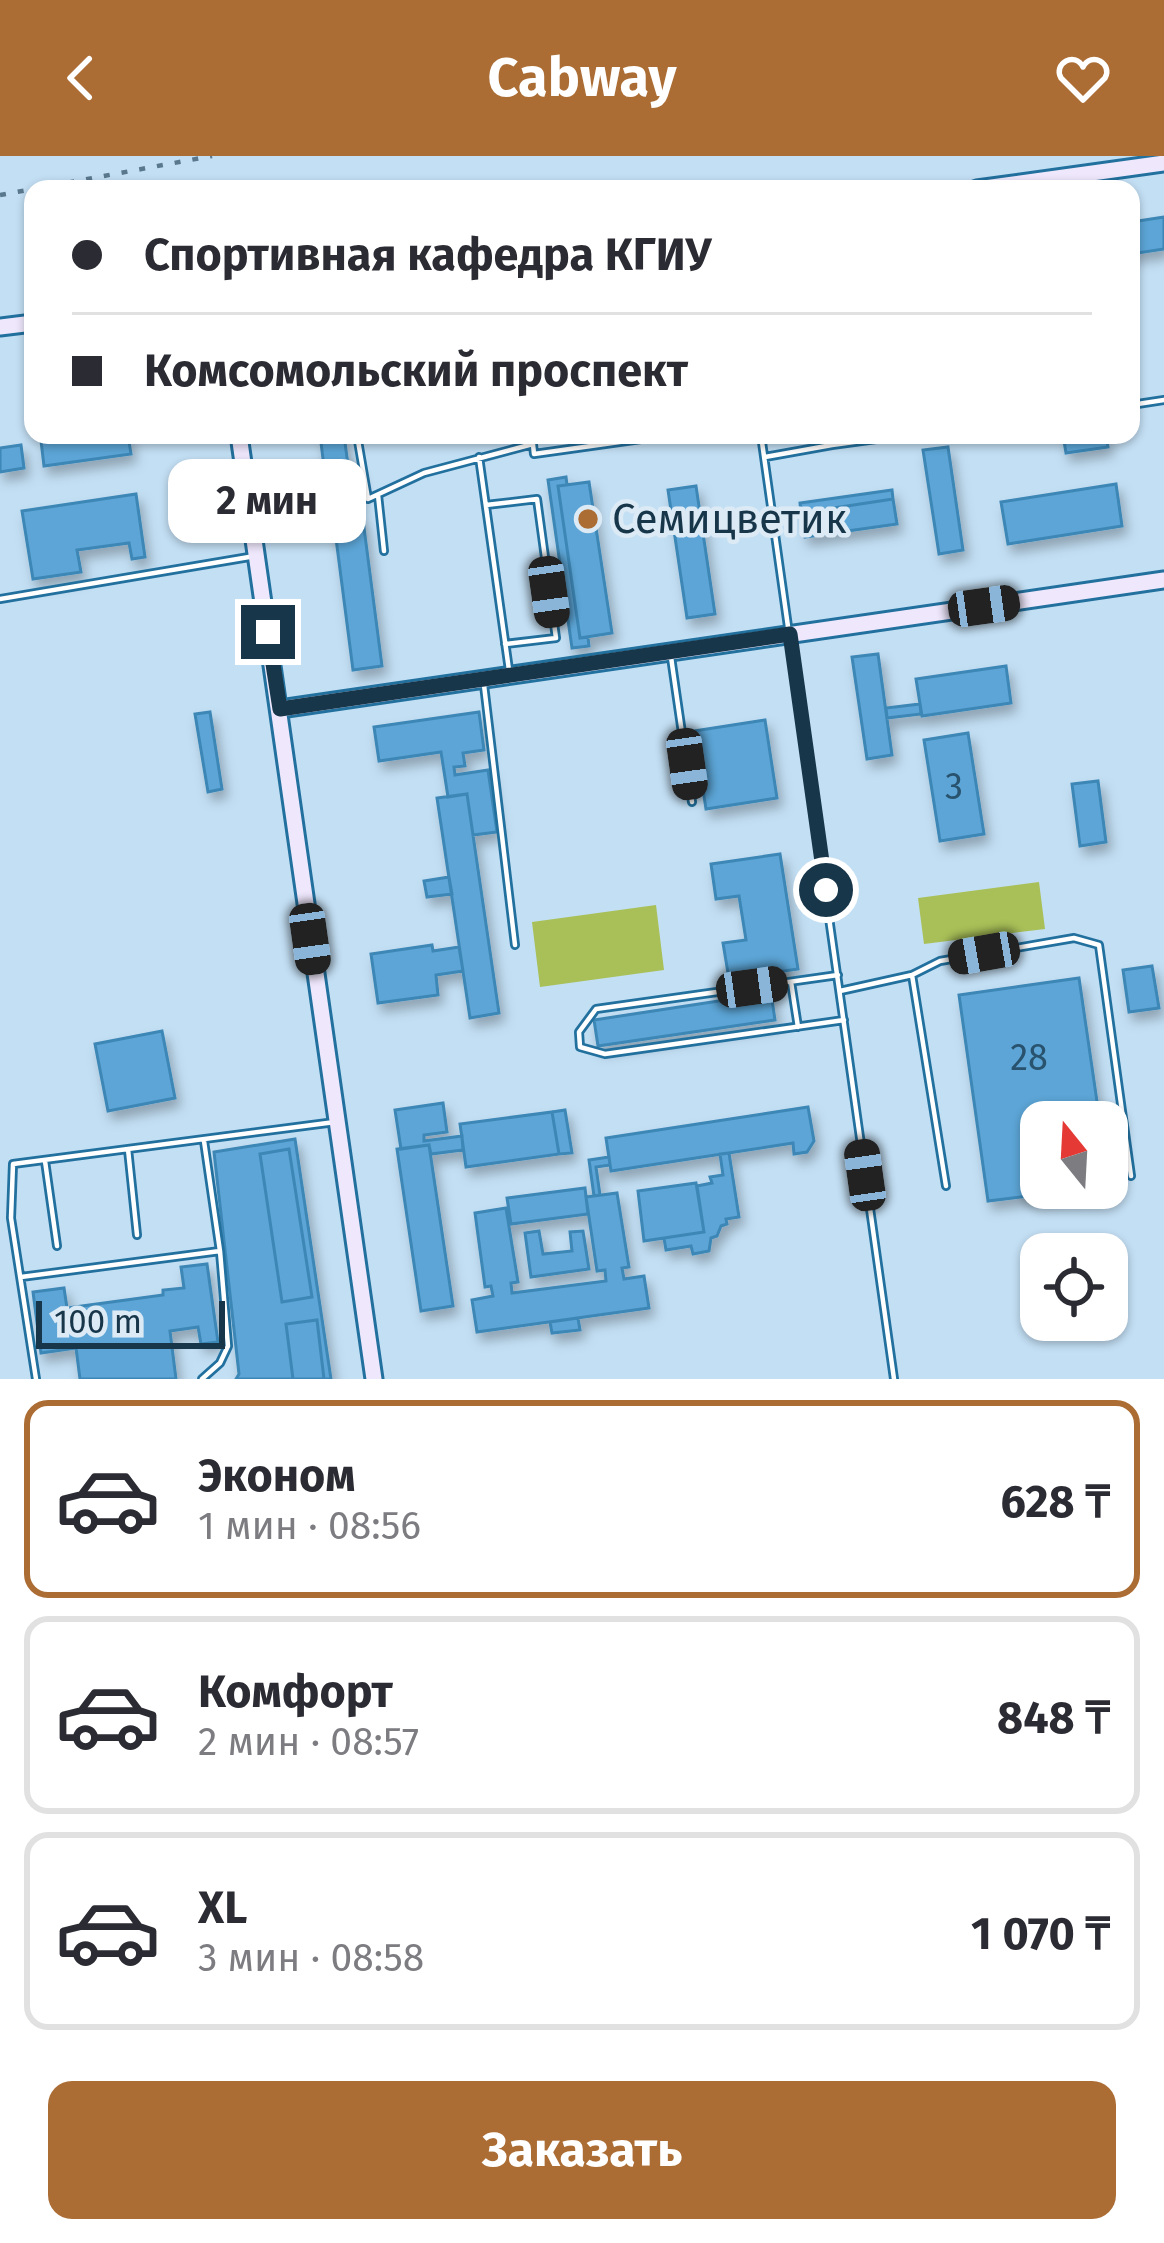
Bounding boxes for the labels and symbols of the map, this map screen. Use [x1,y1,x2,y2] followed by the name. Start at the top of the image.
[169,458,367,542] callout: 2 мин
[612,494,847,544] place label: Семицветик
[575,506,601,532] marker: Семицветик
[526,554,572,630] car
[946,583,1022,629] car
[241,605,295,659] route end
[664,726,710,802] car
[945,765,963,809] house number: 3
[799,863,853,917] route start
[287,901,333,977] car
[945,929,1023,977] car
[714,964,790,1010] car
[1010,1036,1048,1080] house number: 28
[1020,1101,1128,1209] north arrow
[842,1137,888,1213] car
[36,1295,225,1348] scale bar

